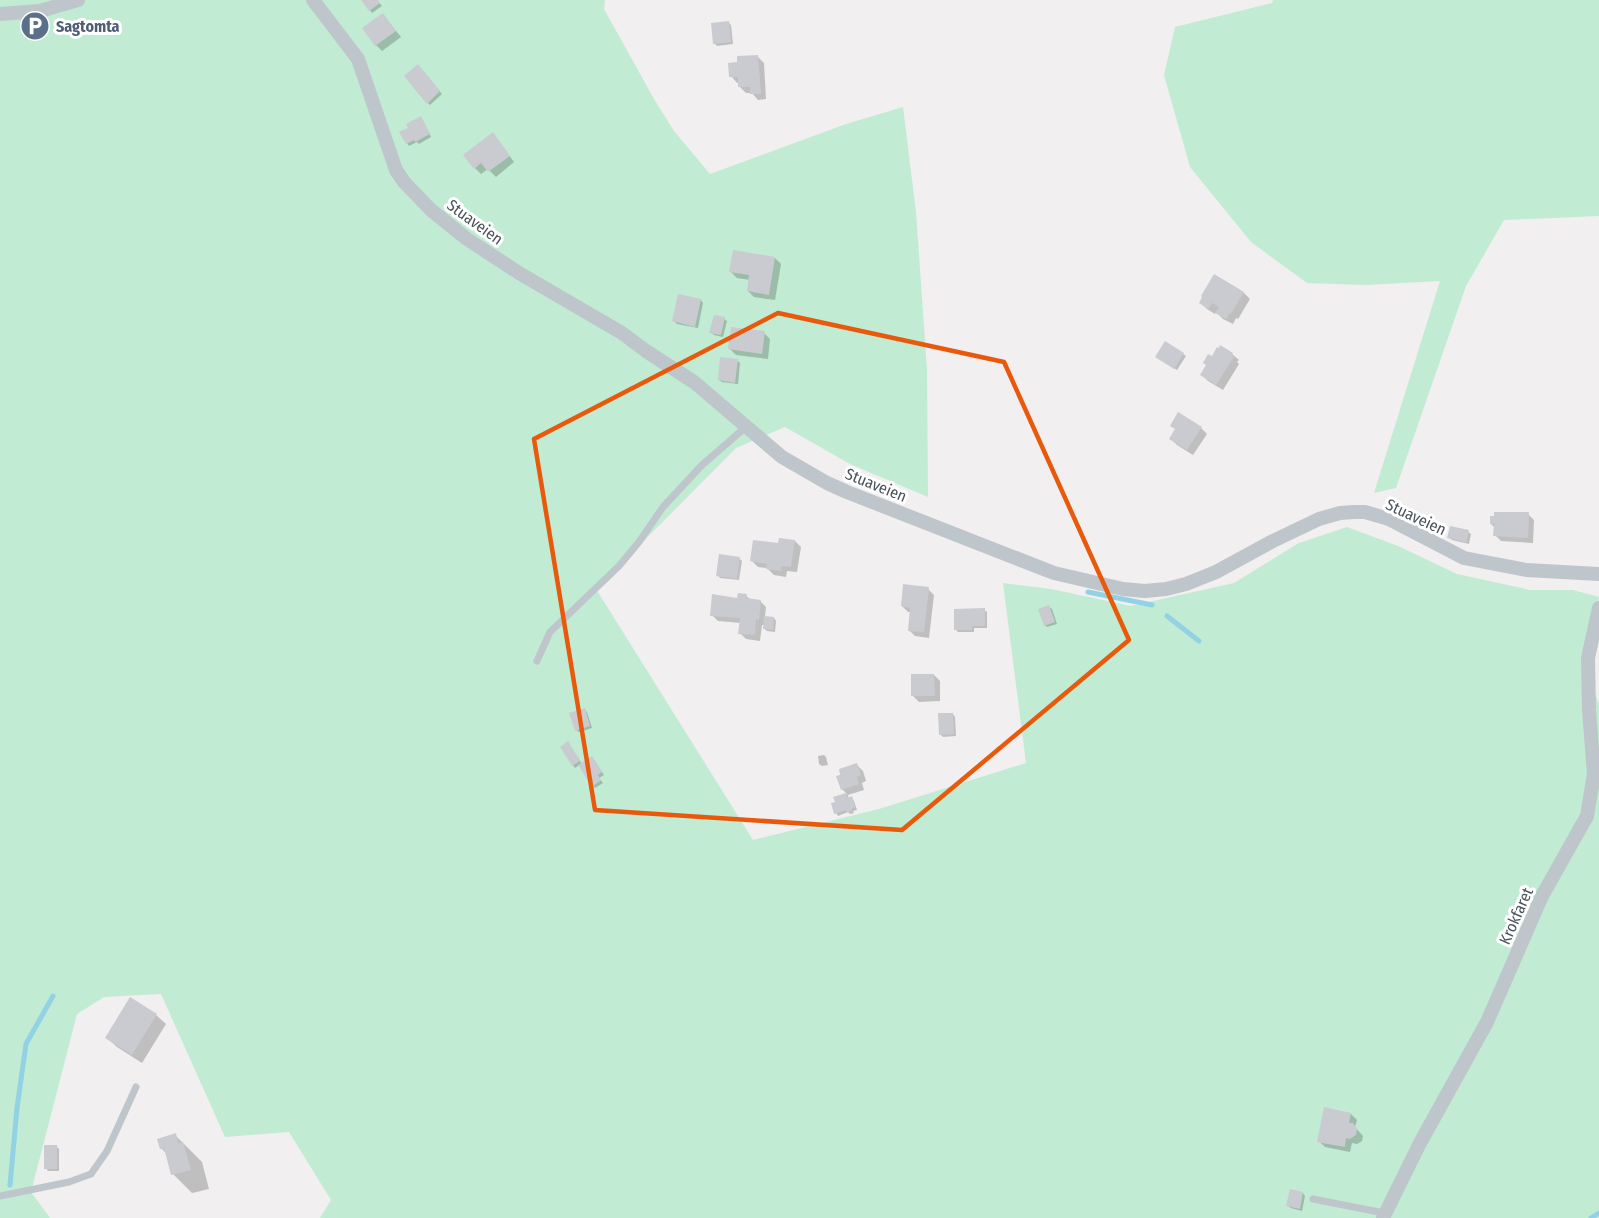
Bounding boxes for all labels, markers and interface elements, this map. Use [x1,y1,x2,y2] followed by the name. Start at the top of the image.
[19,10,51,42] parking icon: Sagtomta
[56,17,120,36] place label: Sagtomta
[443,195,507,249] street label: Stuaveien
[843,464,909,506] street label: Stuaveien
[1383,495,1449,539] street label: Stuaveien
[1495,884,1537,947] street label: Krokfaret

